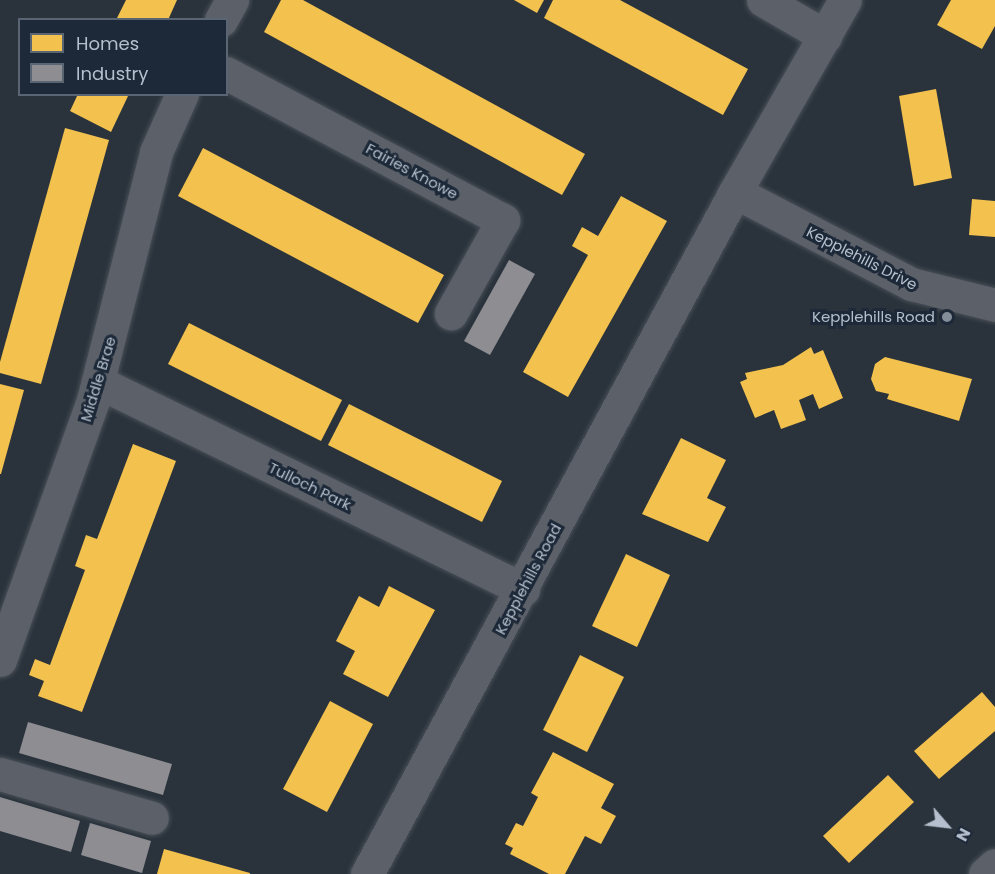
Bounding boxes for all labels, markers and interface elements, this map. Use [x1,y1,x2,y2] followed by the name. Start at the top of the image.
[18,18,228,96] legend
[76,31,139,56] text: Homes
[76,61,148,86] text: Industry
[363,139,461,203] street label: Fairies Knowe
[804,222,920,294] street label: Kepplehills Drive
[812,308,935,326] place label: Kepplehills Road
[940,310,954,324] marker: Kepplehills Road
[77,334,119,424] street label: Middle Brae
[266,458,354,514] street label: Tulloch Park
[491,520,565,638] street label: Kepplehills Road
[917,796,977,856] north arrow
[950,824,976,845] text: N

